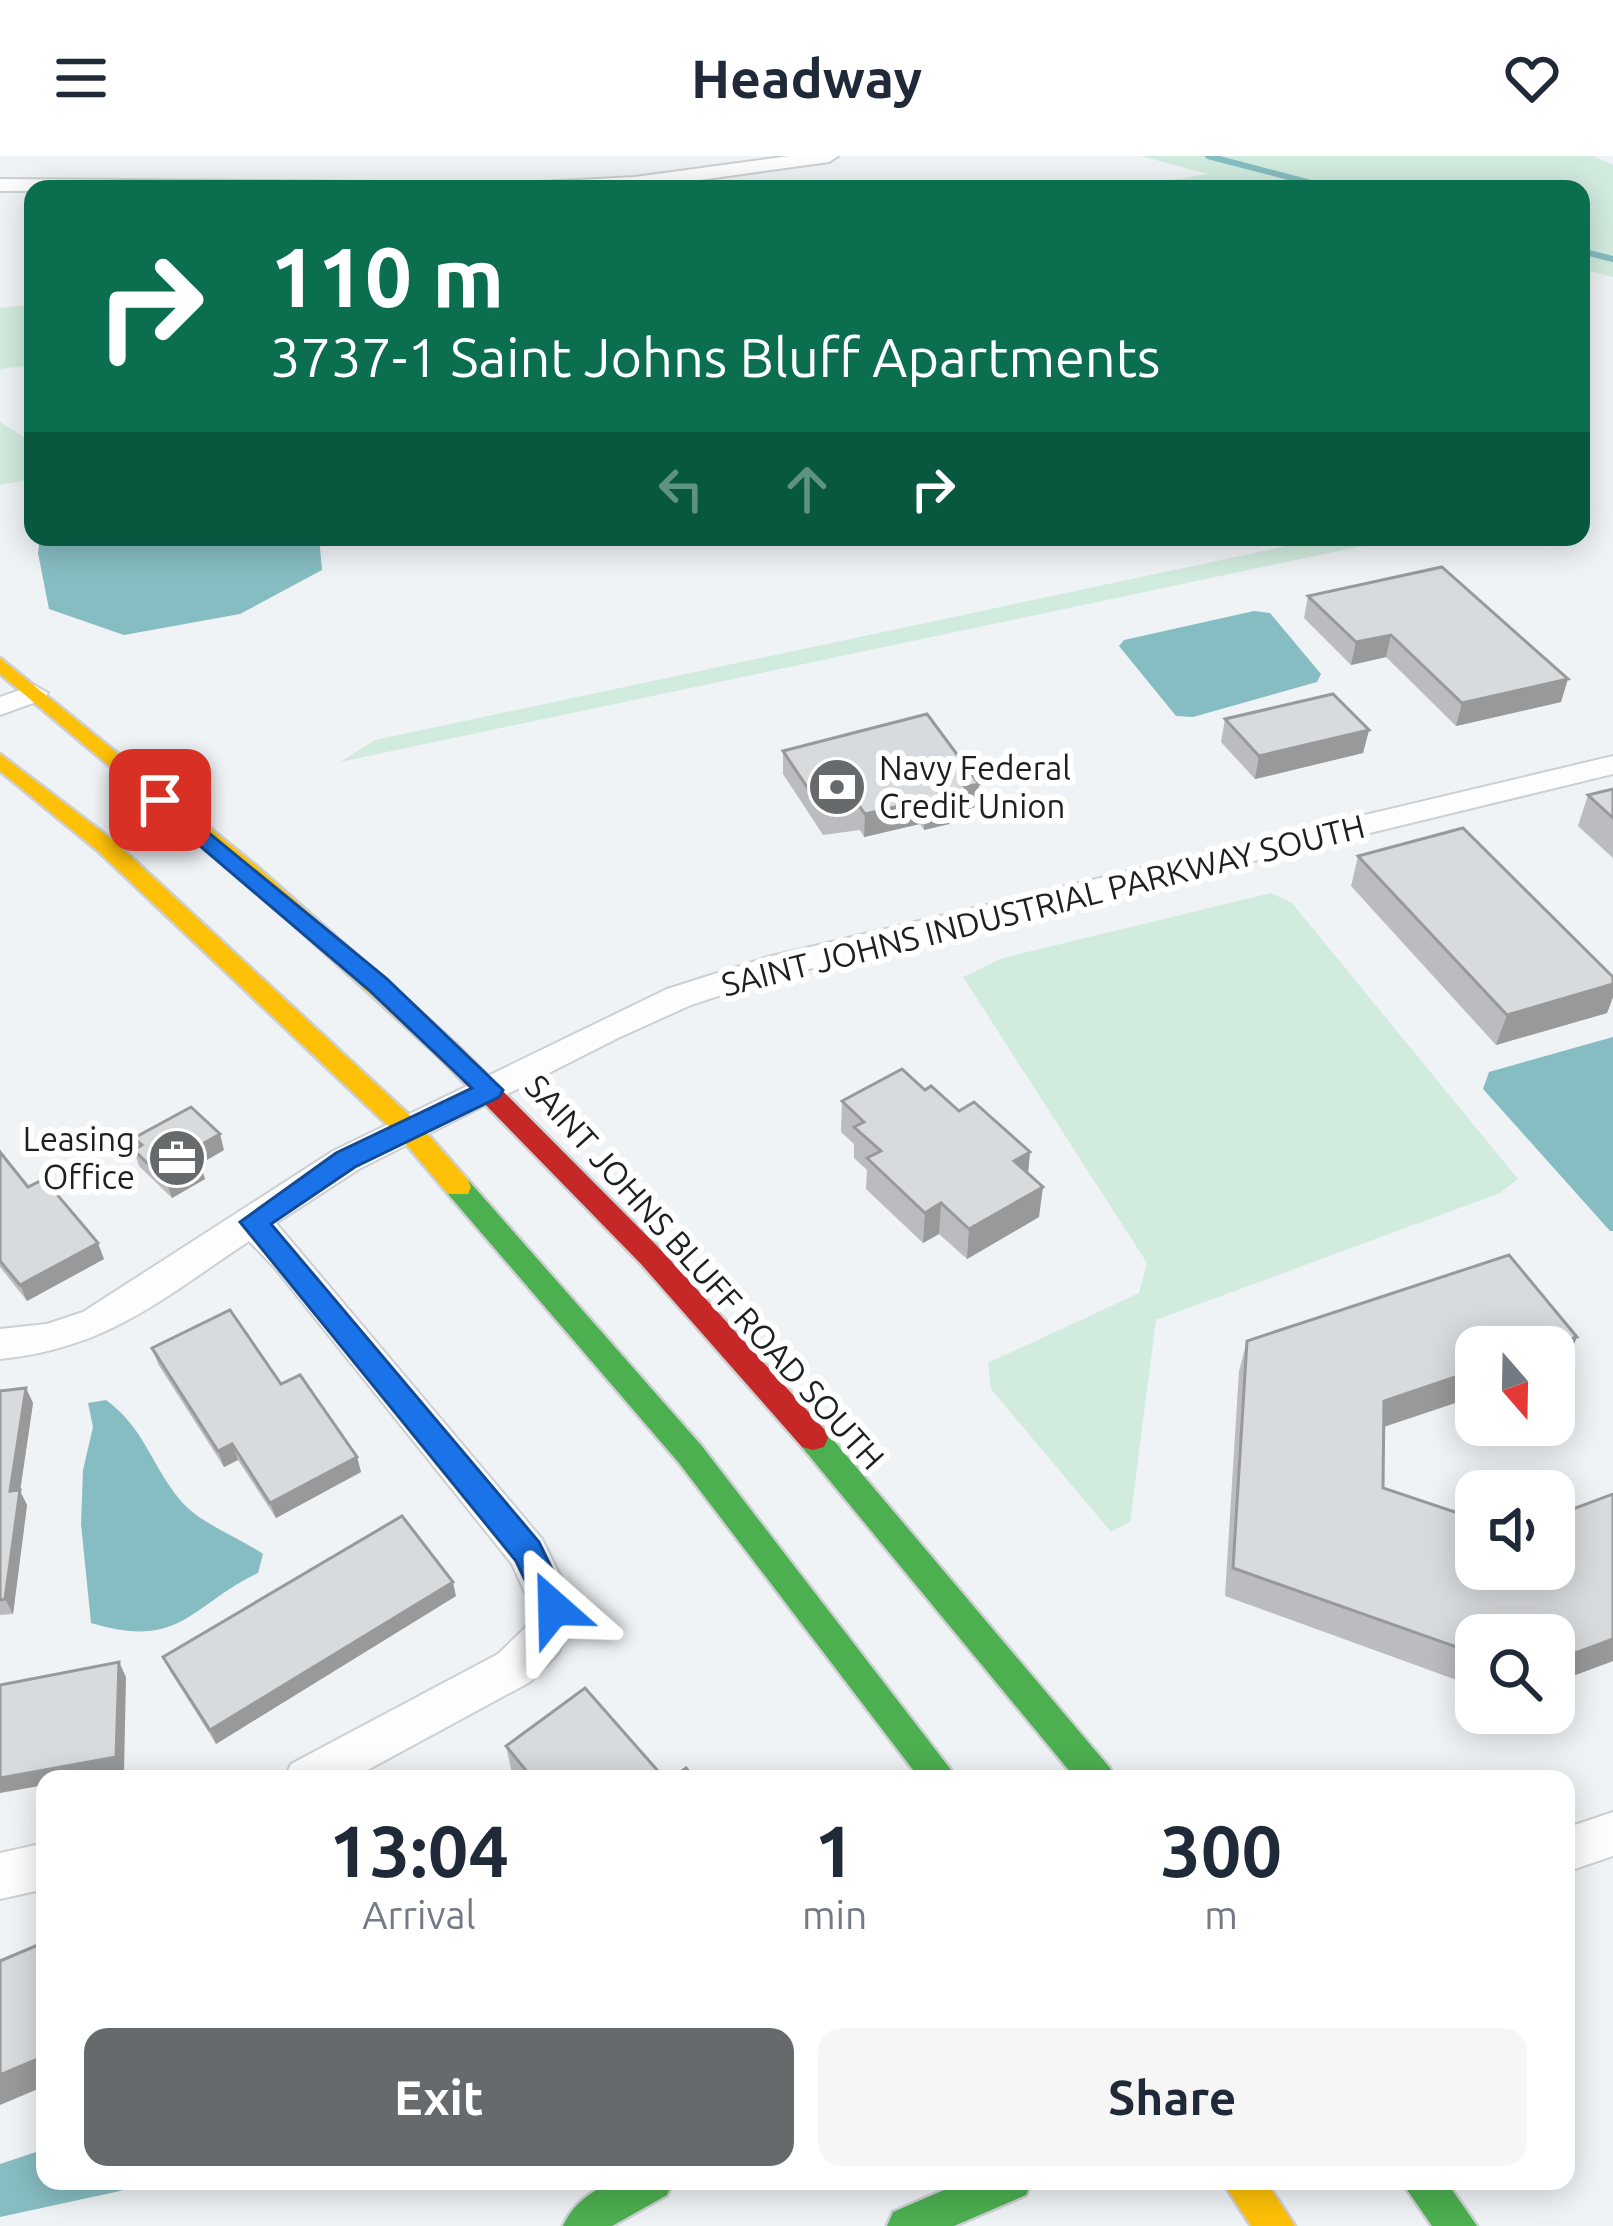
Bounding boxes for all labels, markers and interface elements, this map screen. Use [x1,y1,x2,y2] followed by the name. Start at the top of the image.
[48,45,114,111] icon: menu
[1499,45,1565,111] icon: heart
[691,48,922,108] text: Headway
[72,228,228,384] icon: right
[270,229,504,323] text: 110 m
[270,327,1160,387] text: 3737-1 Saint Johns Bluff Apartments
[648,456,714,522] icon: left
[774,456,840,522] icon: ahead
[900,456,966,522] icon: right
[109,749,211,851] pin
[879,749,1071,824] place label: Navy Federal Credit Union
[806,756,868,818] bank icon: Navy Federal Credit Union
[127,767,193,833] icon: arrive
[717,807,1368,1003] street label: SAINT JOHNS INDUSTRIAL PARKWAY SOUTH
[519,1067,892,1476] street label: SAINT JOHNS BLUFF ROAD SOUTH
[23,1120,135,1195] place label: Leasing Office
[146,1127,208,1189] office icon: Leasing Office
[1455,1326,1575,1446] north arrow
[1455,1326,1575,1734] map controls
[1455,1470,1575,1590] button: sound
[491,1545,617,1671] position arrow
[1455,1614,1575,1734] button: search
[329,1810,509,1891] text: 13:04
[814,1810,855,1891] text: 1
[1160,1810,1282,1891] text: 300
[362,1893,476,1936] text: Arrival
[802,1893,867,1936] text: min
[1204,1893,1238,1936] text: m
[84,2028,794,2166] button: Exit
[818,2028,1527,2166] button: Share

